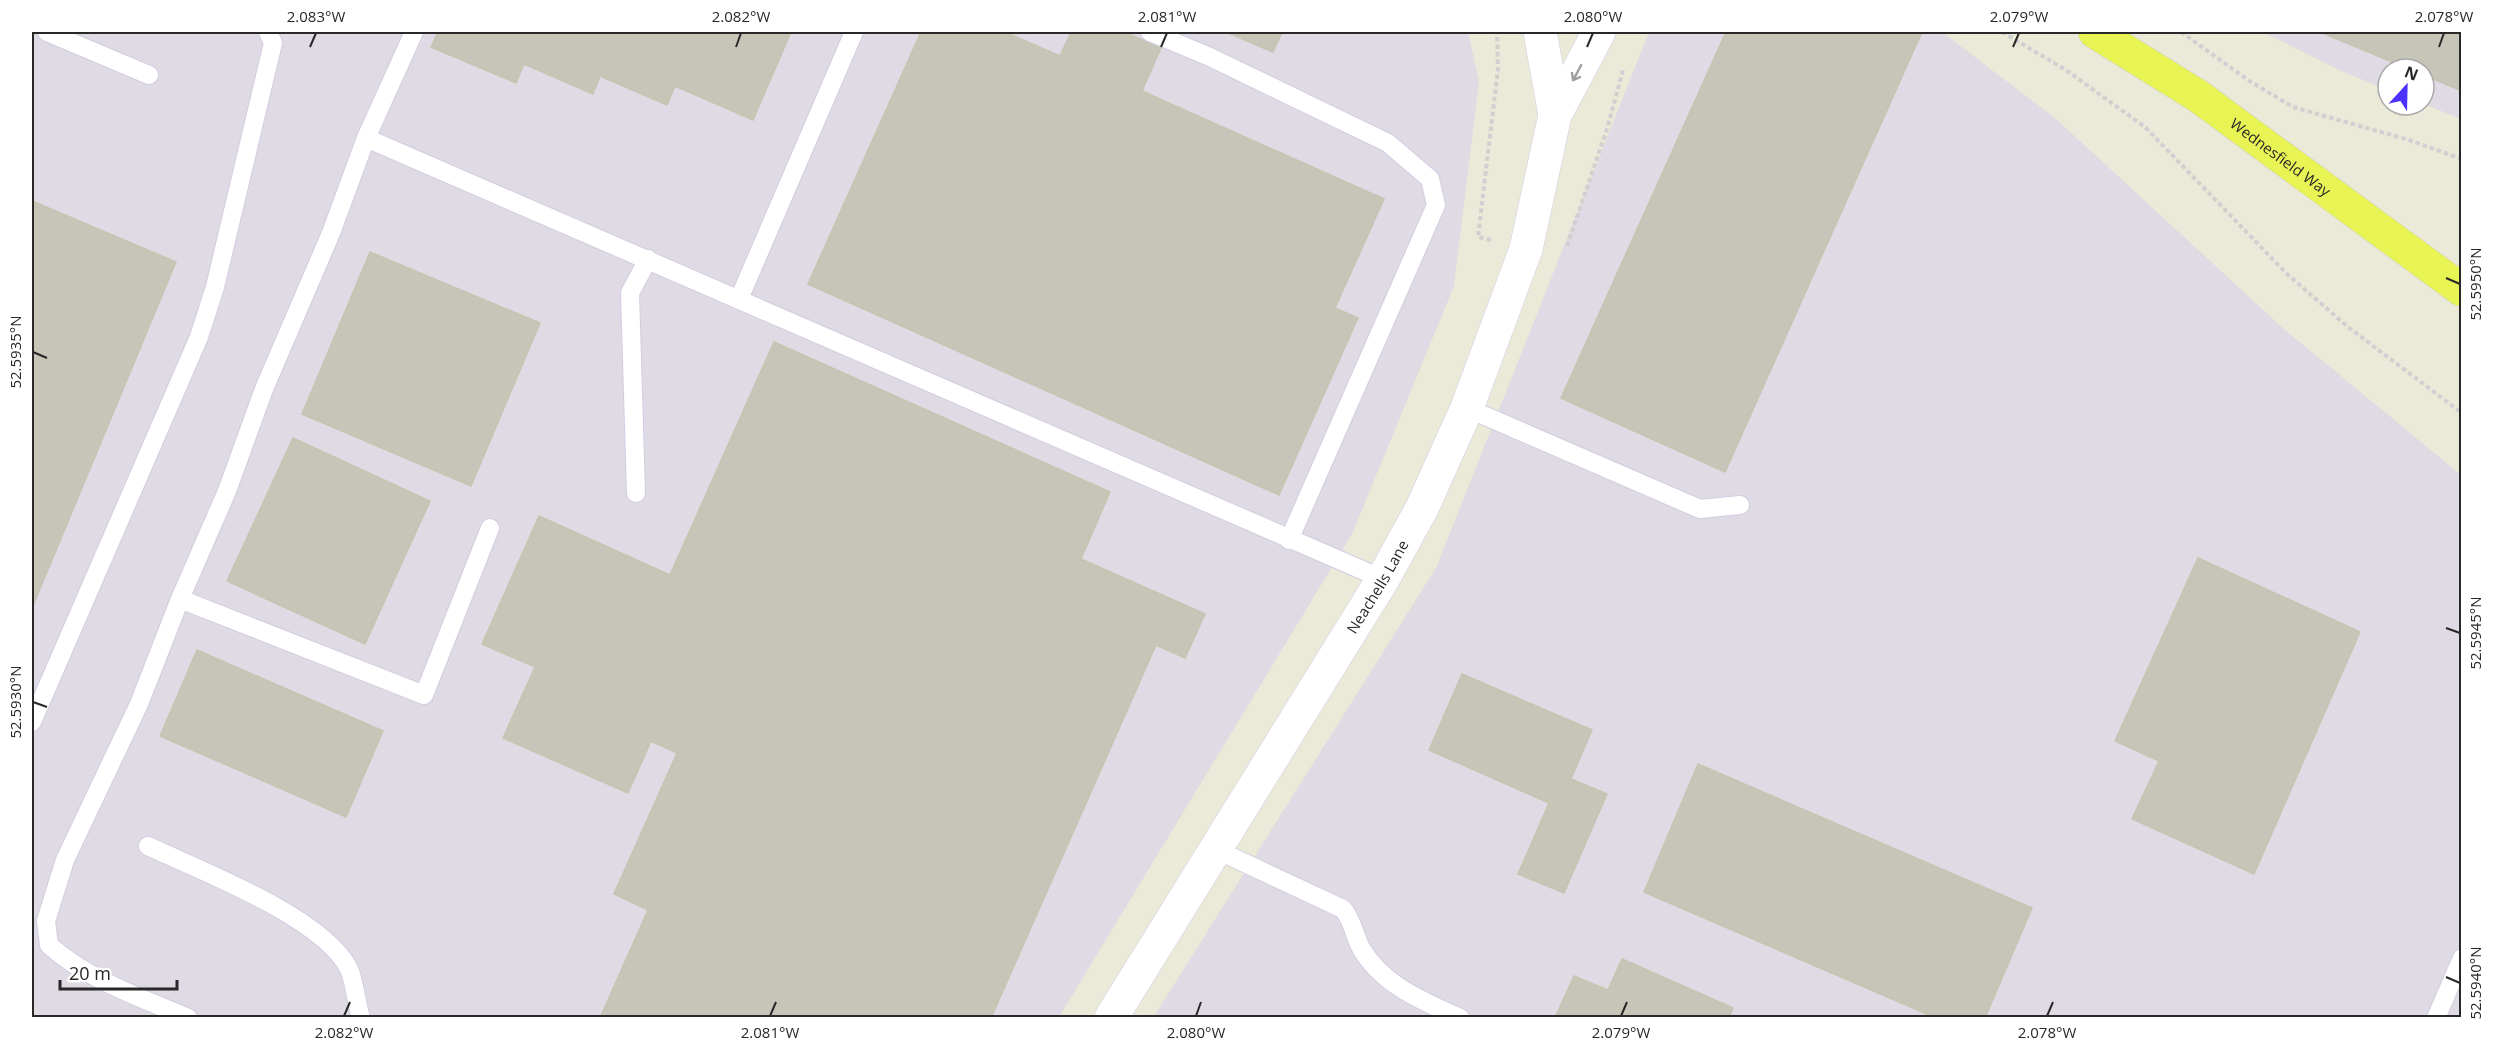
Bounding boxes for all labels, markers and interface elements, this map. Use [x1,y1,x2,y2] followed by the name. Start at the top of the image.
[287,6,345,26] text: 2.083°W
[712,6,770,26] text: 2.082°W
[1138,6,1196,26] text: 2.081°W
[1564,6,1622,26] text: 2.080°W
[1990,6,2048,26] text: 2.079°W
[2415,6,2473,26] text: 2.078°W
[2376,57,2436,117] north arrow
[2401,60,2422,86] text: N
[1571,64,1583,81] one-way arrow
[2226,113,2336,201] street label: Wednesfield Way
[2465,247,2485,321] text: 52.5950°N
[5,315,25,389] text: 52.5935°N
[1342,536,1413,637] street label: Neachells Lane
[2465,596,2485,670] text: 52.5945°N
[5,665,25,739] text: 52.5930°N
[2465,946,2485,1020] text: 52.5940°N
[60,953,177,991] scale bar
[69,961,111,985] text: 20 m
[315,1022,373,1042] text: 2.082°W
[741,1022,799,1042] text: 2.081°W
[1167,1022,1225,1042] text: 2.080°W
[1592,1022,1650,1042] text: 2.079°W
[2018,1022,2076,1042] text: 2.078°W

